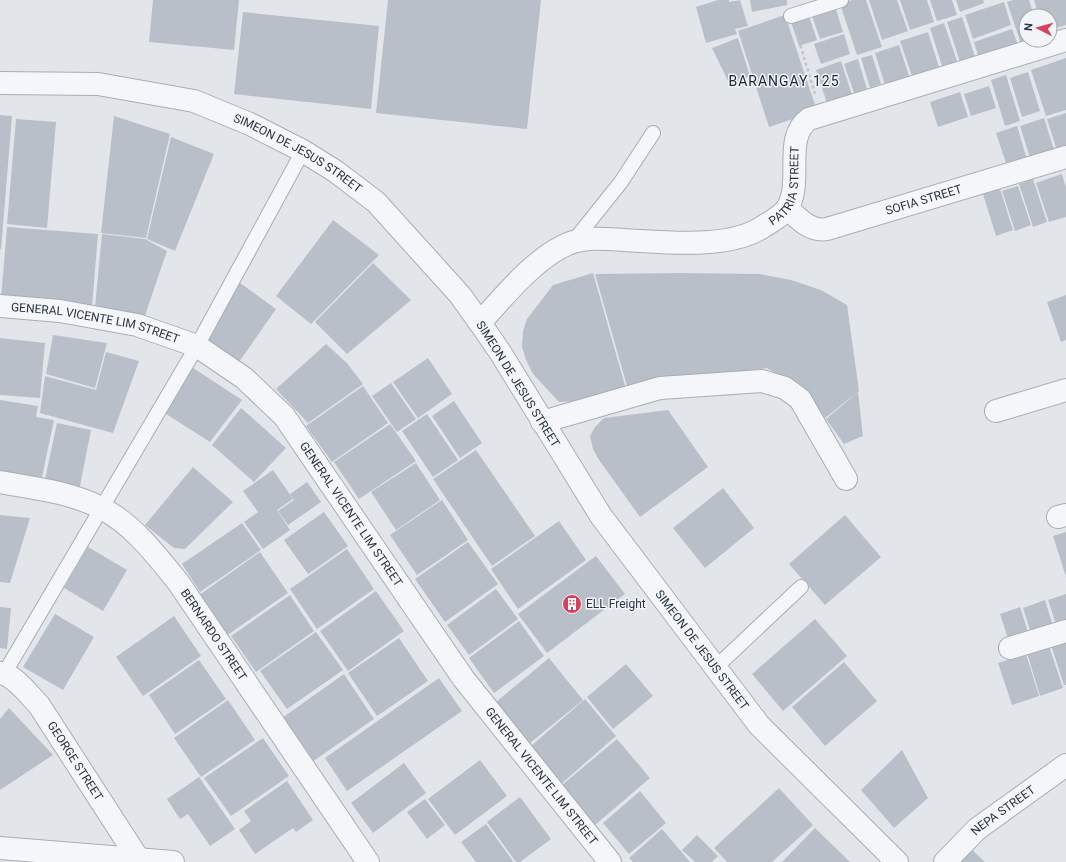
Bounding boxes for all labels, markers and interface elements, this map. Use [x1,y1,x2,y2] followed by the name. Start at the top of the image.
[1018,8,1058,48] north arrow
[1022,22,1035,32] text: N
[728,73,840,89] district label: BARANGAY 125
[231,111,365,196] street label: SIMEON DE JESUS STREET
[766,146,802,228] street label: PATRIA STREET
[884,182,963,218] street label: SOFIA STREET
[10,300,181,346] street label: GENERAL VICENTE LIM STREET
[473,318,563,450] street label: SIMEON DE JESUS STREET
[297,439,405,589] street label: GENERAL VICENTE LIM STREET
[178,586,250,683] street label: BERNARDO STREET
[652,587,752,713] street label: SIMEON DE JESUS STREET
[561,593,583,615] building icon: ELL Freight
[586,597,646,611] place label: ELL Freight
[482,705,601,848] street label: GENERAL VICENTE LIM STREET
[45,719,106,803] street label: GEORGE STREET
[968,783,1038,838] street label: NEPA STREET

